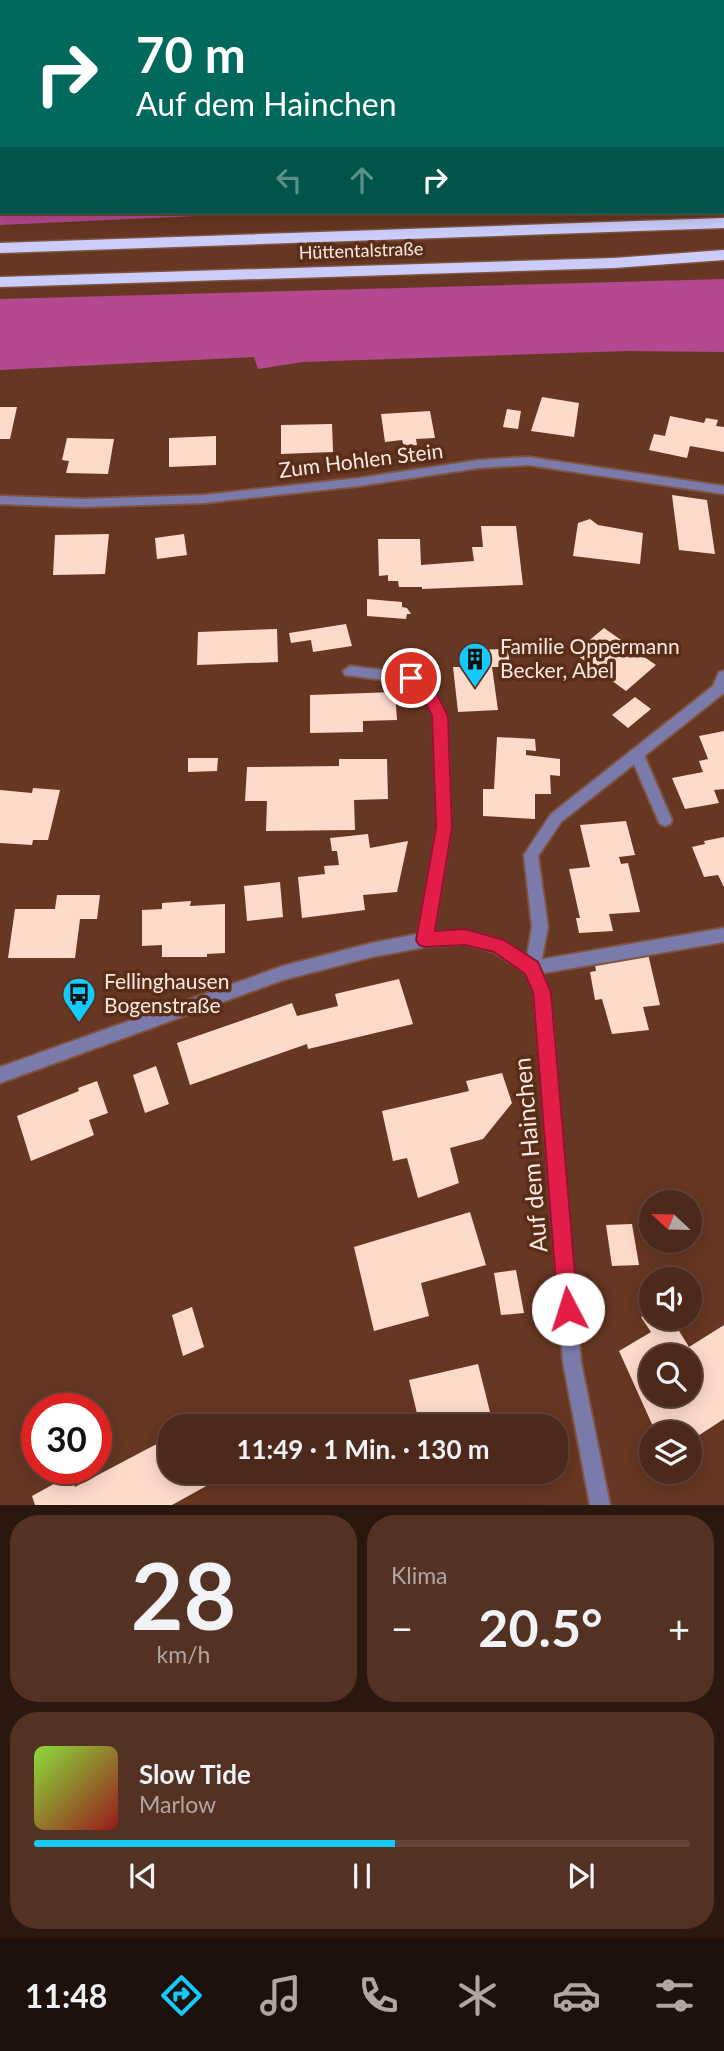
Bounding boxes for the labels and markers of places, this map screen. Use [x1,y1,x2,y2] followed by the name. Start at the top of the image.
[500,633,680,682] place label: Familie Oppermann Becker, Abel
[456,640,494,689] building icon: Familie Oppermann Becker, Abel
[381,648,441,708] pin
[104,968,229,1017] place label: Fellinghausen Bogenstraße
[60,975,98,1024] bus stop icon: Fellinghausen Bogenstraße

